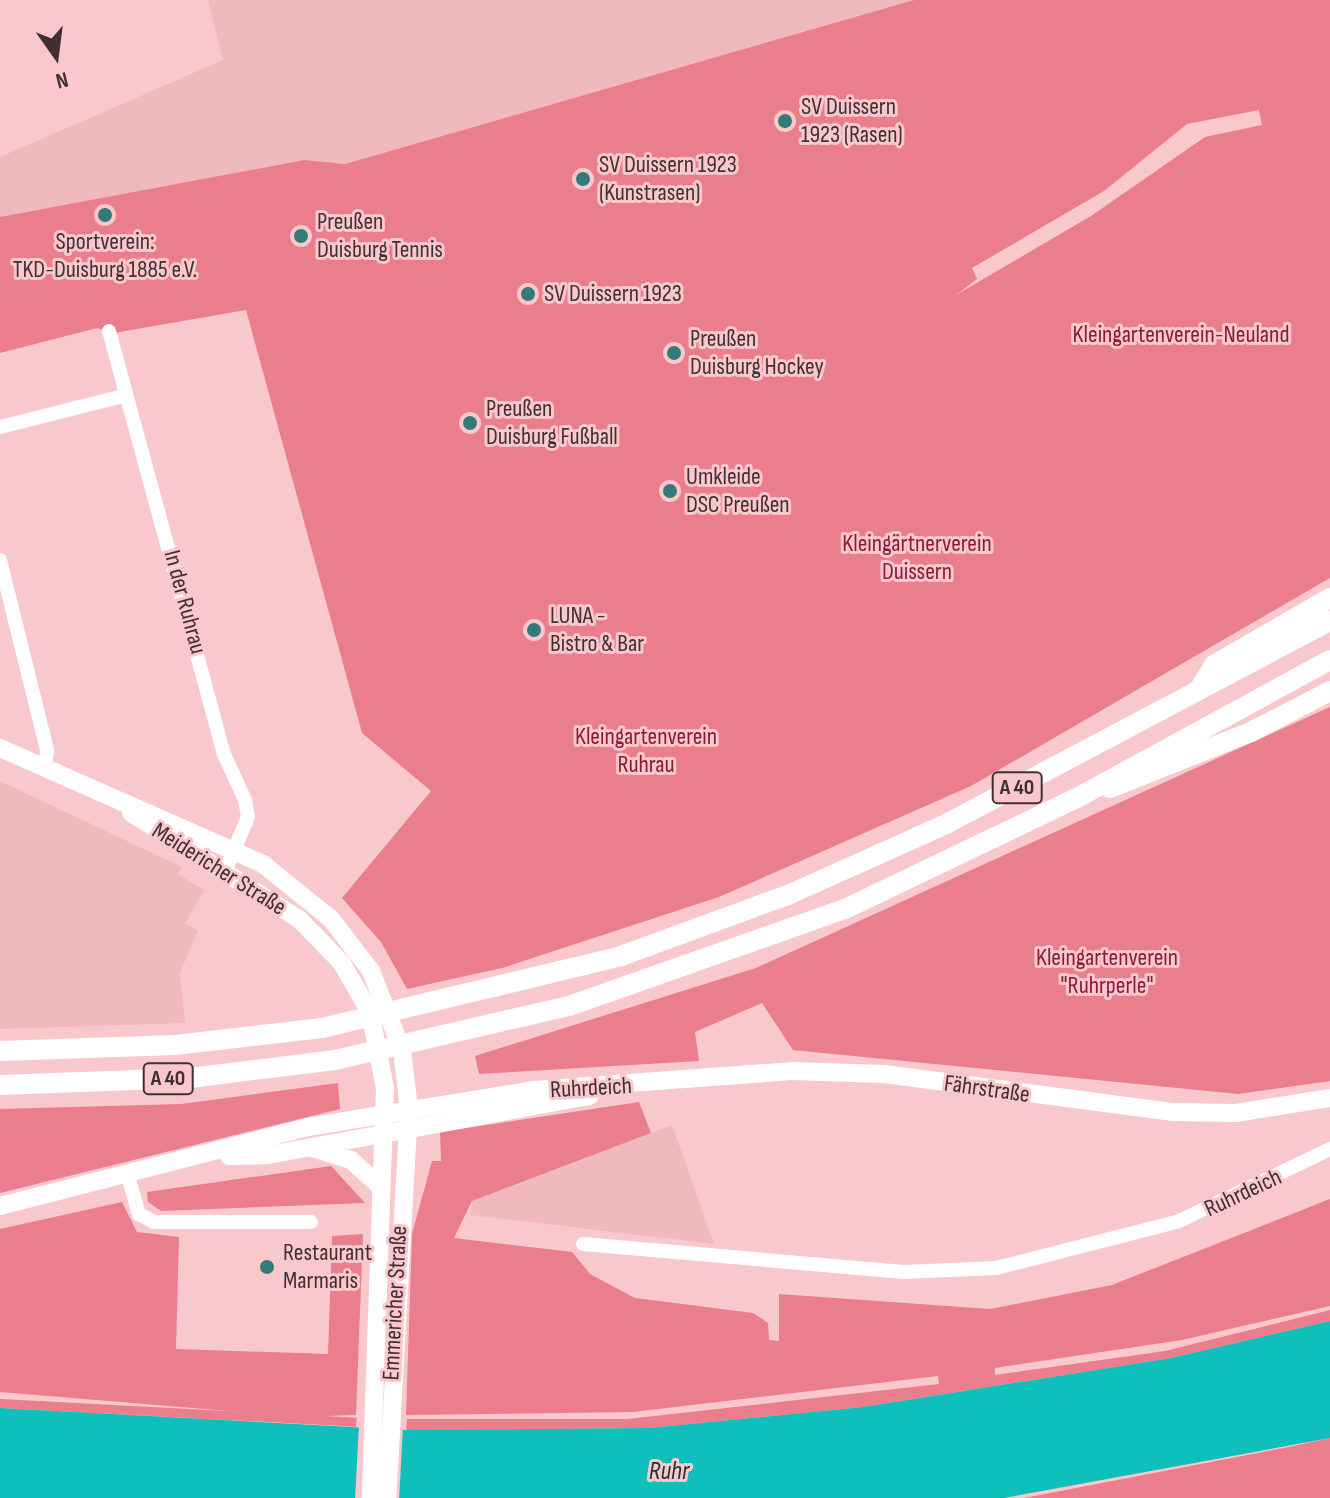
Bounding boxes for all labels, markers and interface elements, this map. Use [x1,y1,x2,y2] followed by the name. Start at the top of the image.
[16,16,96,96] north arrow
[53,65,71,94] text: N
[801,93,903,149] place label: SV Duissern 1923 (Rasen)
[776,112,794,130] marker: SV Duissern 1923 (Rasen)
[599,151,737,207] place label: SV Duissern 1923 (Kunstrasen)
[574,170,592,188] marker: SV Duissern 1923 (Kunstrasen)
[96,206,114,224] marker: Sportverein: TKD-Duisburg 1885 e.V.
[317,208,443,264] place label: Preußen Duisburg Tennis
[292,227,310,245] marker: Preußen Duisburg Tennis
[13,228,197,284] place label: Sportverein: TKD-Duisburg 1885 e.V.
[544,280,682,308] place label: SV Duissern 1923
[519,285,537,303] marker: SV Duissern 1923
[1073,321,1289,349] park label: Kleingartenverein-Neuland
[690,325,824,381] place label: Preußen Duisburg Hockey
[665,344,683,362] marker: Preußen Duisburg Hockey
[486,395,618,451] place label: Preußen Duisburg Fußball
[461,414,479,432] marker: Preußen Duisburg Fußball
[686,463,790,519] place label: Umkleide DSC Preußen
[661,482,679,500] marker: Umkleide DSC Preußen
[842,530,992,586] park label: Kleingärtnerverein Duissern
[157,547,213,657] street label: In der Ruhrau
[550,602,644,658] place label: LUNA - Bistro & Bar
[525,621,543,639] marker: LUNA - Bistro & Bar
[575,723,717,779] park label: Kleingartenverein Ruhrau
[991,770,1043,806] road number: A 40
[147,816,291,922] street label: Meidericher Straße
[1036,944,1178,1000] park label: Kleingartenverein "Ruhrperle"
[142,1061,194,1097] road number: A 40
[942,1069,1032,1109] street label: Fährstraße
[549,1071,633,1105] street label: Ruhrdeich
[1200,1163,1286,1223] street label: Ruhrdeich
[377,1225,413,1381] street label: Emmericher Straße
[283,1239,372,1295] place label: Restaurant Marmaris
[258,1258,276,1276] marker: Restaurant Marmaris
[649,1456,689,1488] water label: Ruhr

